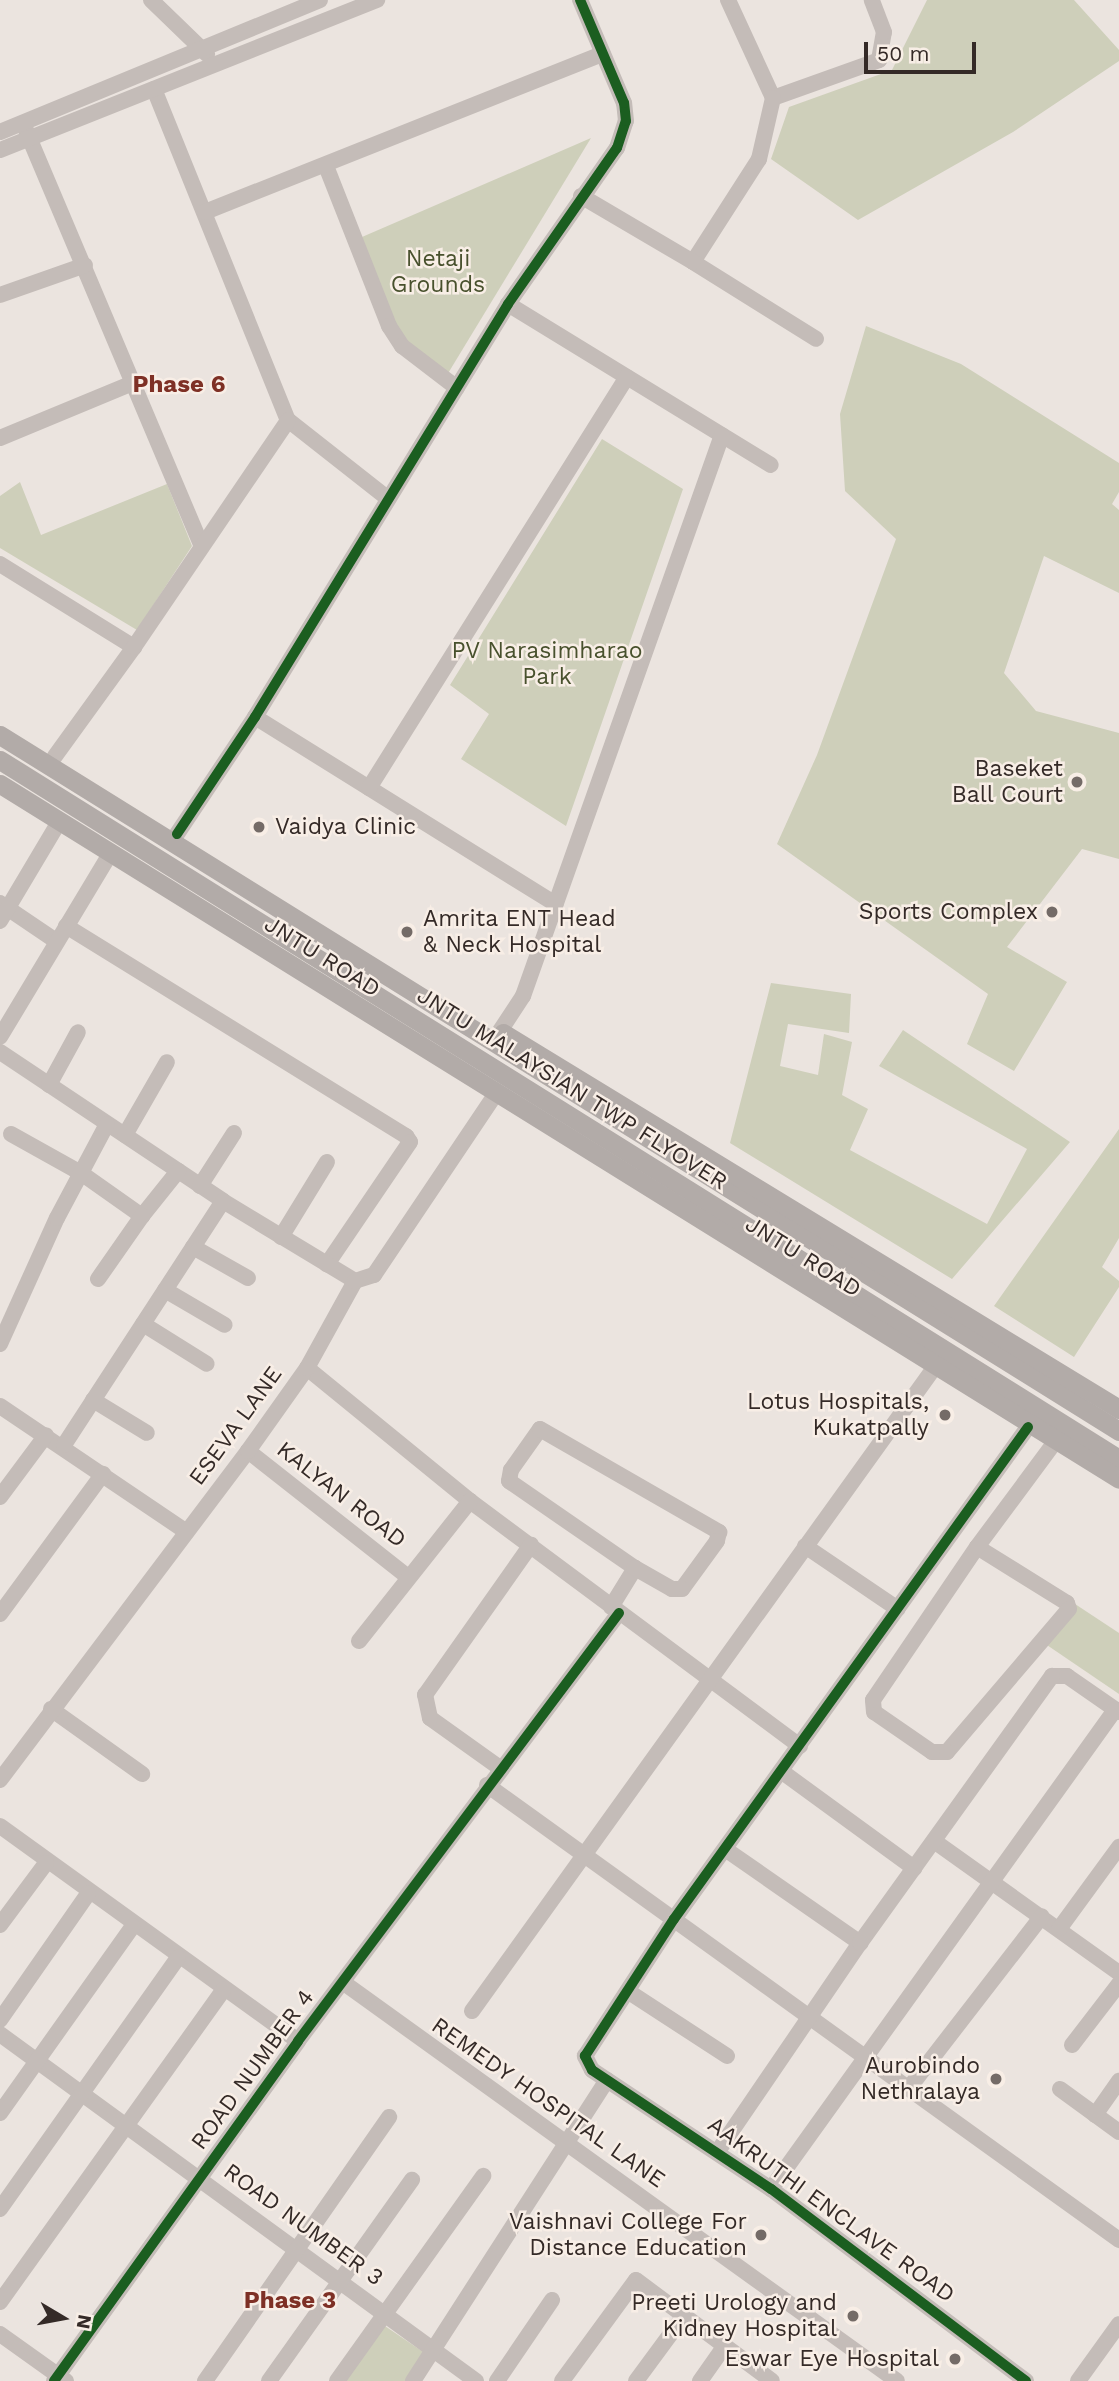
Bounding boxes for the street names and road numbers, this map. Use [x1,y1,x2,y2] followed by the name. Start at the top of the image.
[259,910,385,1004] street label: JNTU ROAD
[411,981,733,1197] street label: JNTU MALAYSIAN TWP FLYOVER
[740,1210,866,1304] street label: JNTU ROAD
[183,1361,289,1491] street label: ESEVA LANE
[271,1436,411,1554] street label: KALYAN ROAD
[186,1985,320,2155] street label: ROAD NUMBER 4
[425,2011,671,2195] street label: REMEDY HOSPITAL LANE
[702,2111,960,2309] street label: AAKRUTHI ENCLAVE ROAD
[218,2158,388,2292] street label: ROAD NUMBER 3

